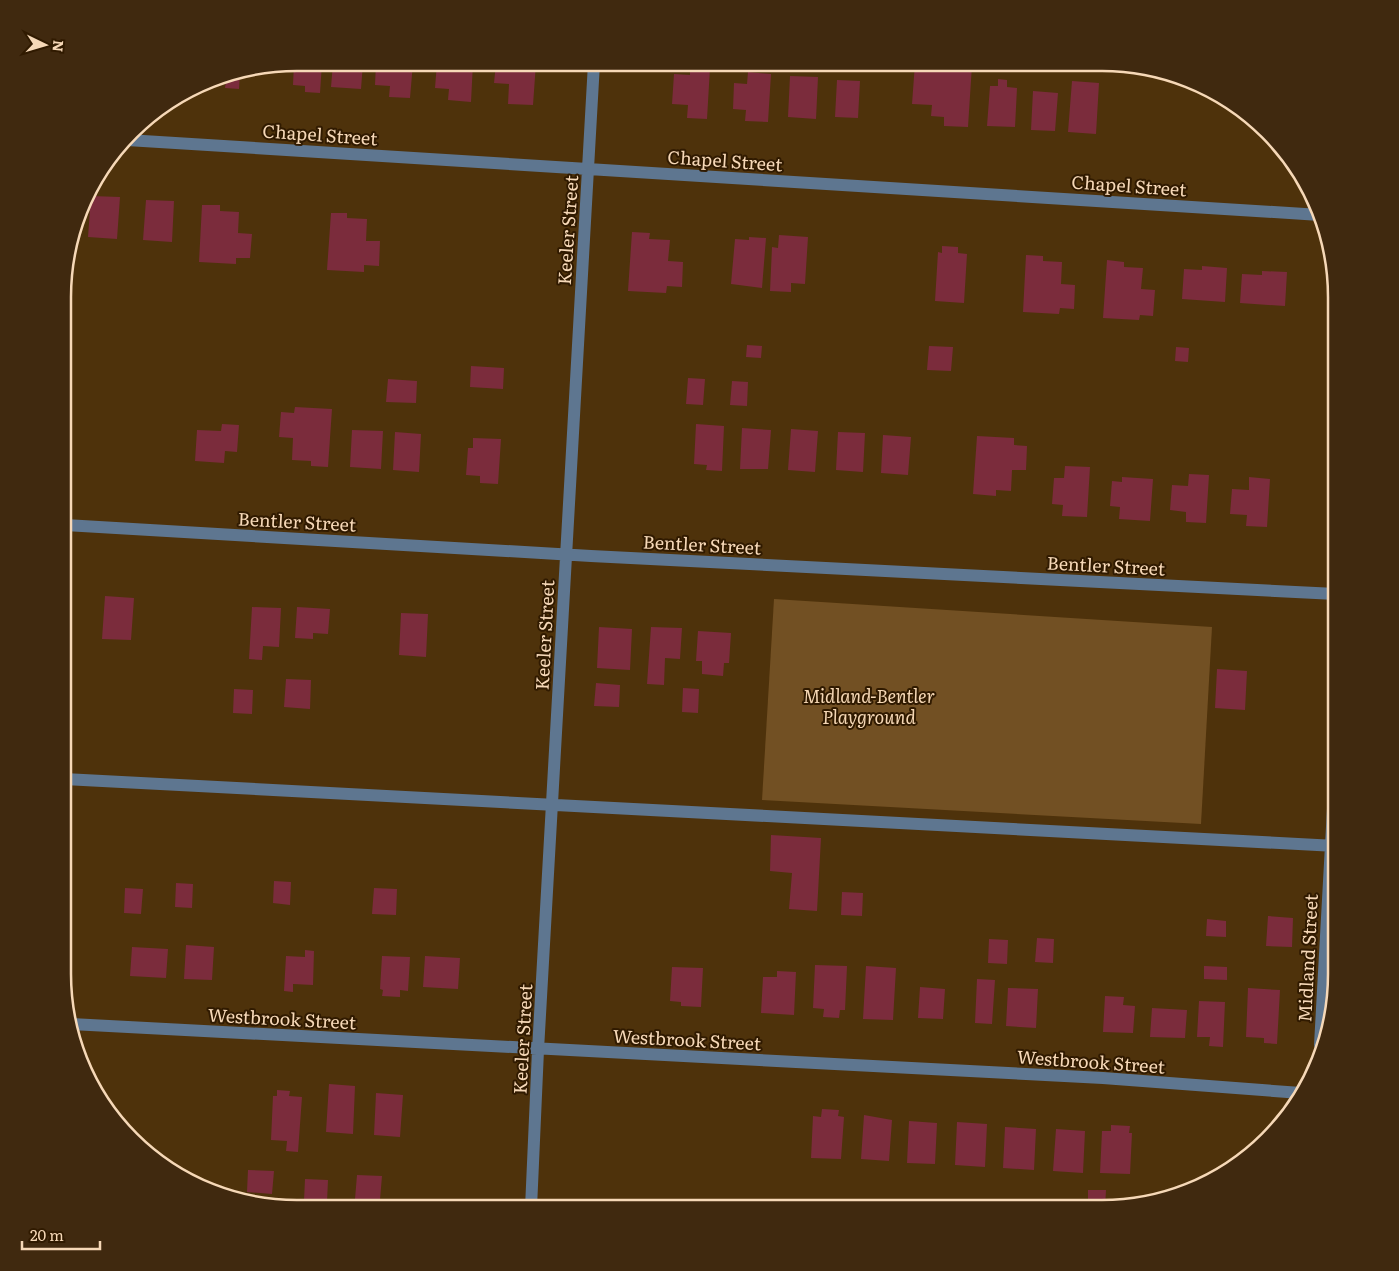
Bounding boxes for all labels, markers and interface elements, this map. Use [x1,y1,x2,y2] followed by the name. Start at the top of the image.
[20,20,70,70] north arrow
[48,39,69,53] text: N
[262,117,379,152] street label: Chapel Street
[667,143,784,178] street label: Chapel Street
[1071,168,1188,203] street label: Chapel Street
[550,173,584,286] street label: Keeler Street
[237,504,358,538] street label: Bentler Street
[642,527,763,561] street label: Bentler Street
[1046,548,1167,582] street label: Bentler Street
[528,579,560,691] street label: Keeler Street
[803,682,935,730] park label: Midland-Bentler Playground
[1290,892,1324,1023] street label: Midland Street
[506,983,538,1095] street label: Keeler Street
[207,1001,357,1035] street label: Westbrook Street
[612,1022,762,1056] street label: Westbrook Street
[1016,1042,1167,1080] street label: Westbrook Street
[22,1218,100,1250] scale bar
[30,1223,64,1246] text: 20 m

